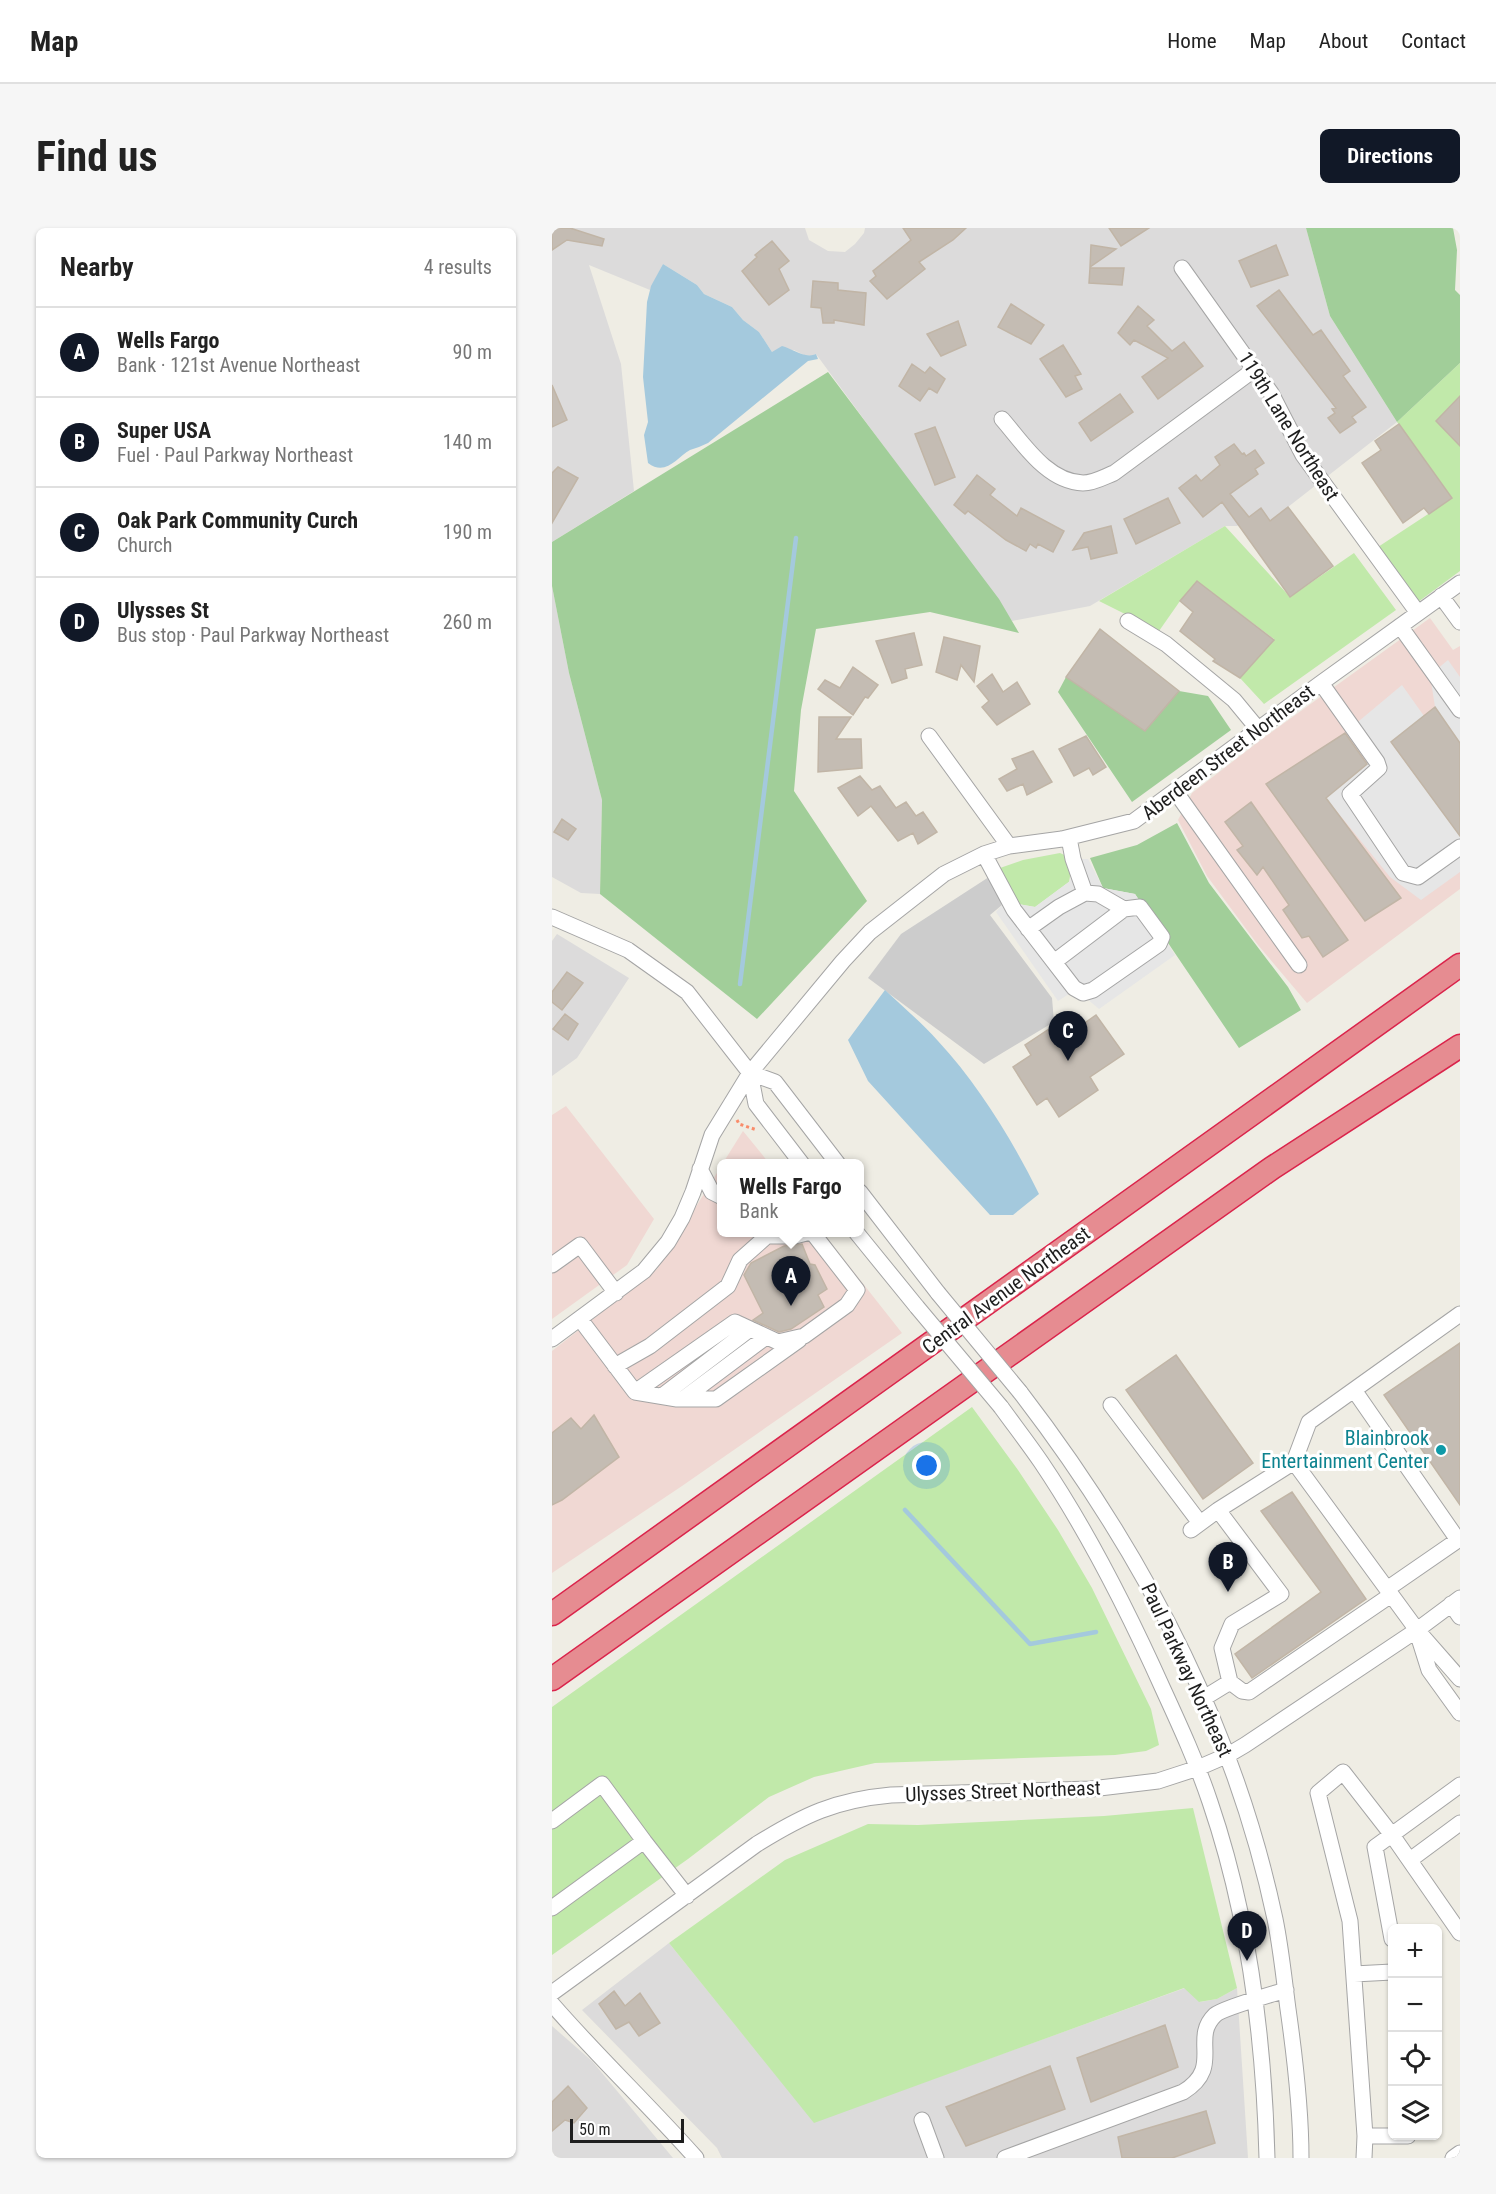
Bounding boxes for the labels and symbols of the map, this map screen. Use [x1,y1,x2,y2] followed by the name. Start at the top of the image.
[1233,347,1345,505] street label: 119th Lane Northeast
[1137,679,1319,825] street label: Aberdeen Street Northeast
[1048,1012,1088,1061] pin: C
[917,1221,1095,1359] street label: Central Avenue Northeast
[772,1256,810,1306] pin: A
[1261,1426,1429,1473] place label: Blainbrook Entertainment Center
[1434,1443,1448,1457] marker: Blainbrook Entertainment Center
[912,1451,941,1480] your location
[1208,1542,1248,1592] pin: B
[1136,1579,1238,1761] street label: Paul Parkway Northeast
[905,1776,1101,1806] street label: Ulysses Street Northeast
[1228,1912,1266,1961] pin: D
[570,2116,684,2144] scale bar

